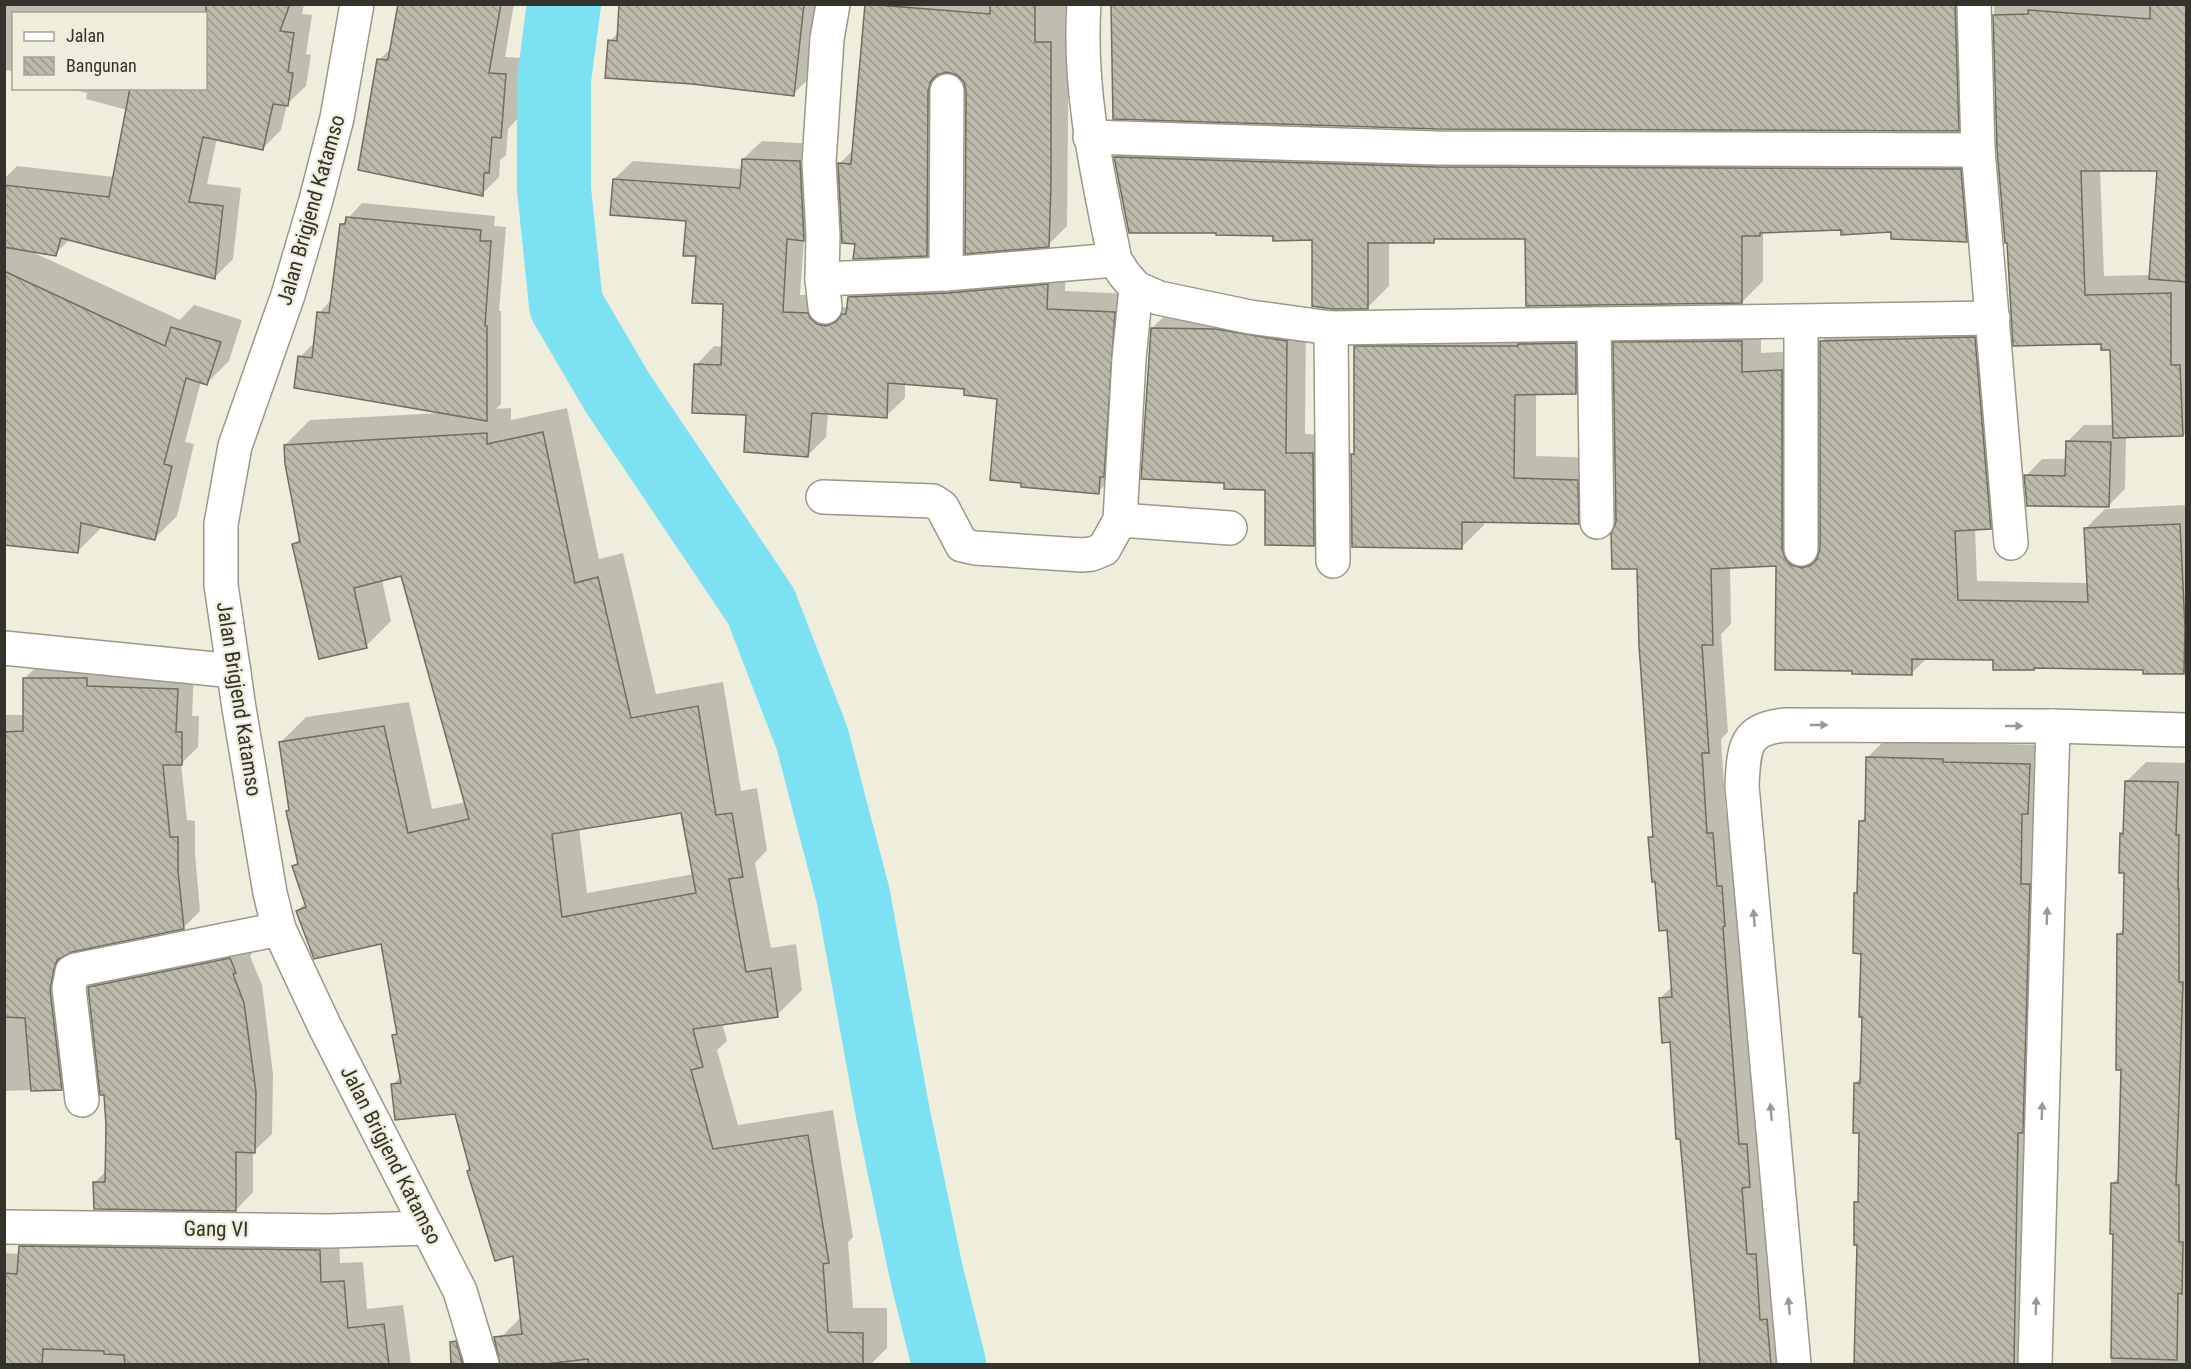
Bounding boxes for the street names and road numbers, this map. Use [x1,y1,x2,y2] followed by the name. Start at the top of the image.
[272,112,350,308] street label: Jalan Brigjend Katamso
[212,600,266,798] street label: Jalan Brigjend Katamso
[336,1062,446,1248] street label: Jalan Brigjend Katamso
[183,1216,249,1242] street label: Gang VI

